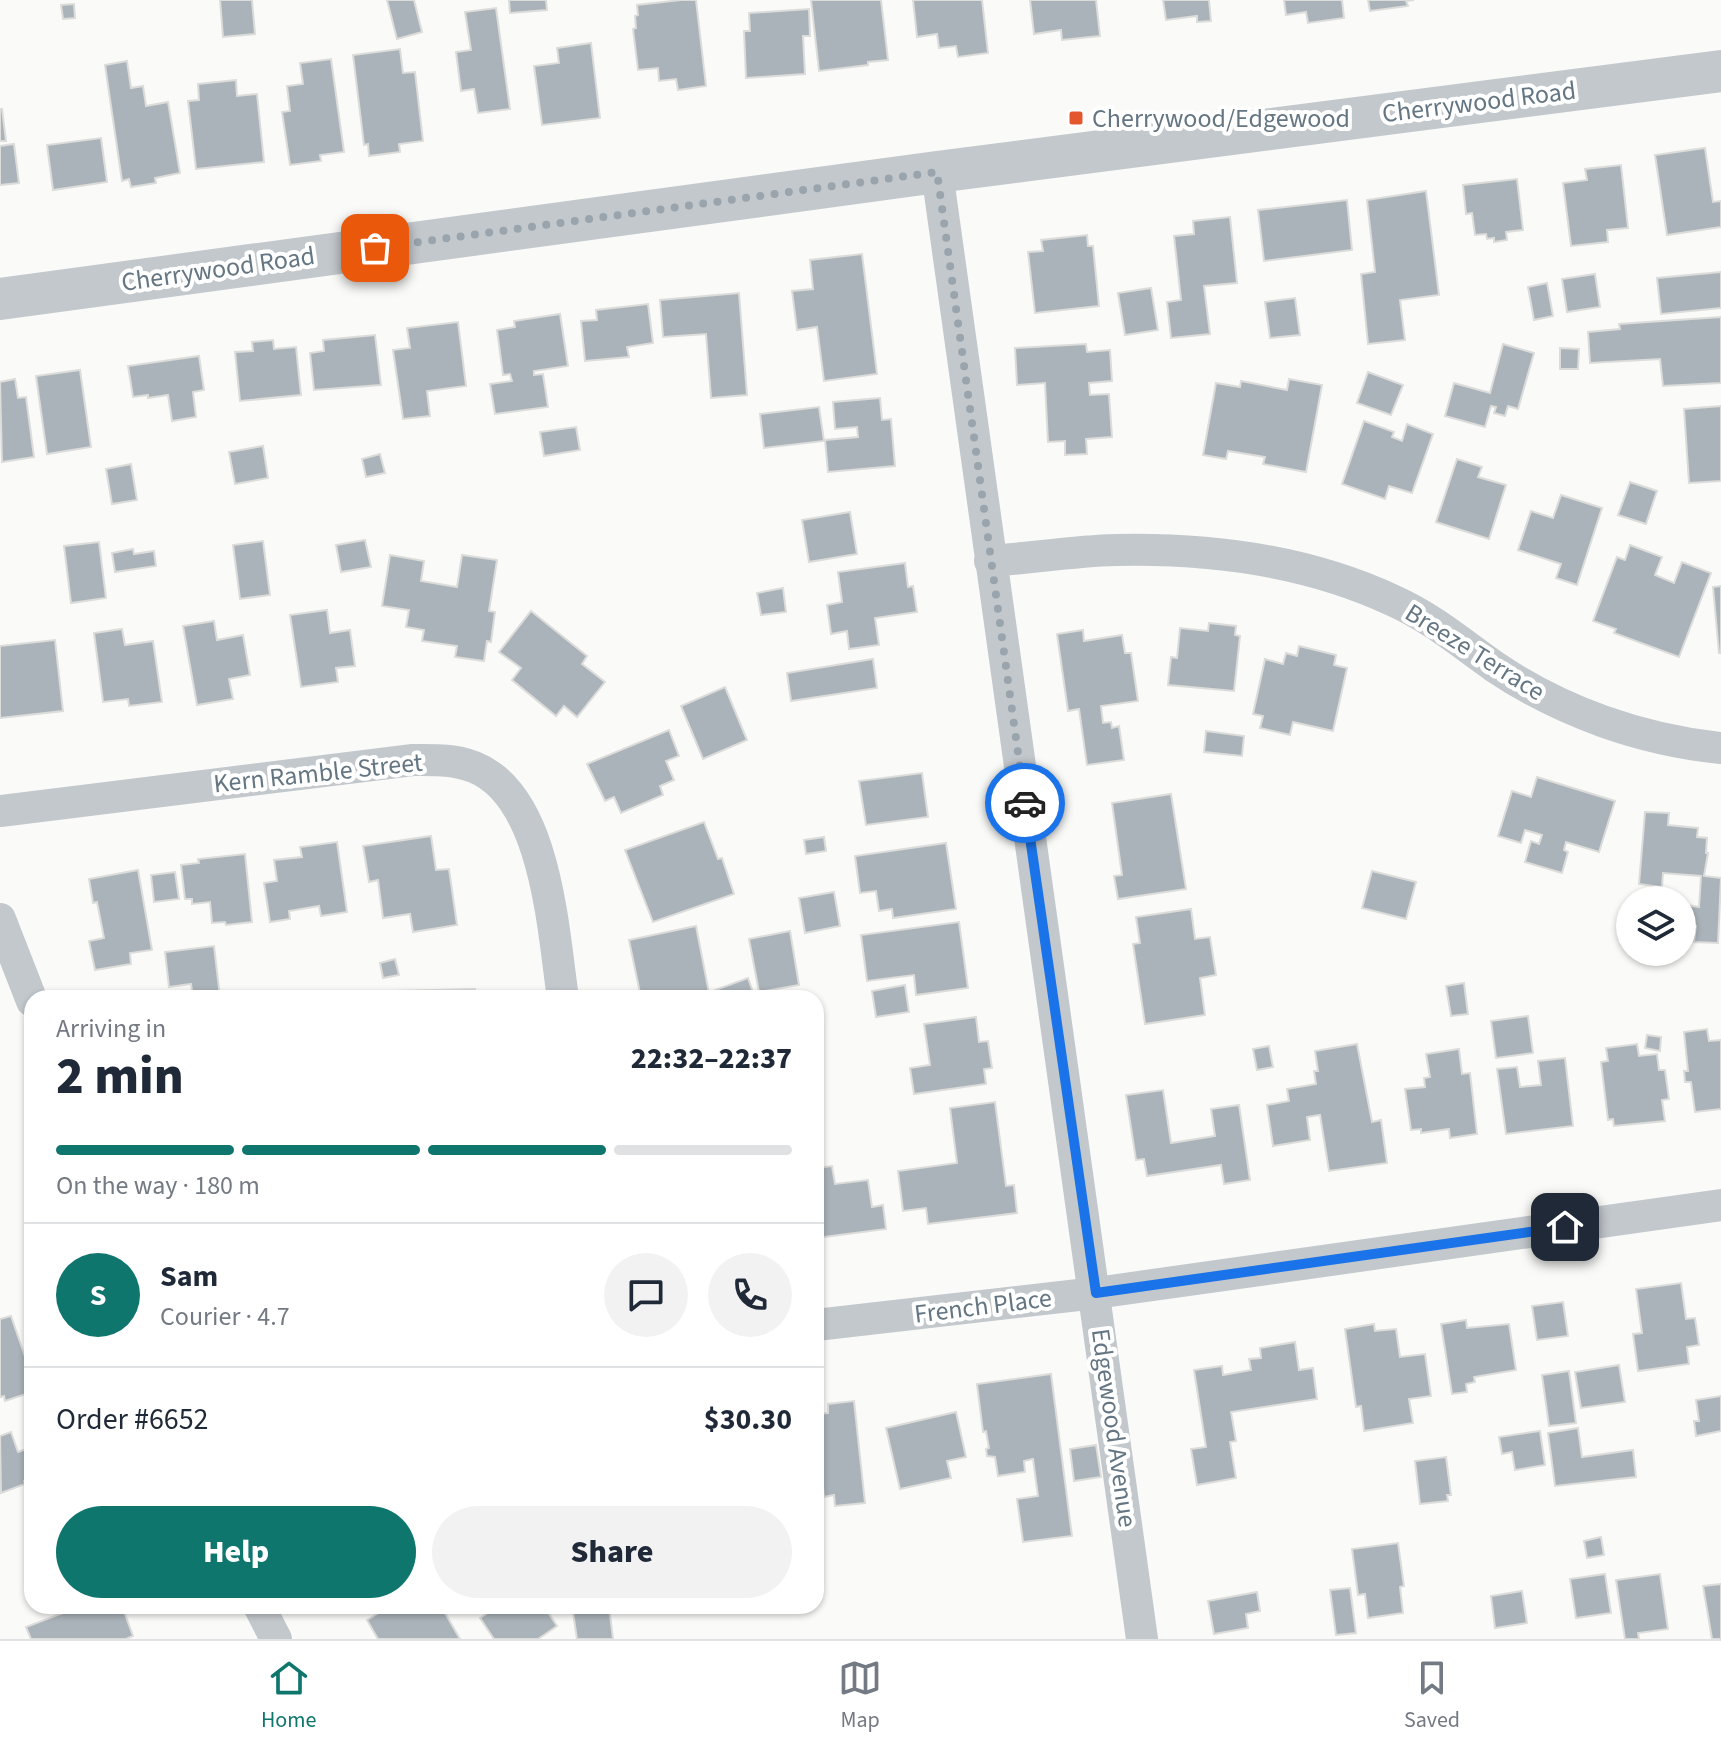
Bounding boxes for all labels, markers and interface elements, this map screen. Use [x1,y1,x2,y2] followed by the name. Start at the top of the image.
[1380,72,1578,132] street label: Cherrywood Road
[1092,100,1350,137] place label: Cherrywood/Edgewood
[1067,109,1085,127] marker: Cherrywood/Edgewood
[341,214,409,282] pin
[353,226,397,270] icon: bag
[119,237,317,301] street label: Cherrywood Road
[1398,594,1552,710] street label: Breeze Terrace
[212,744,424,802] street label: Kern Ramble Street
[985,763,1065,843] courier
[1003,781,1047,825] icon: car
[1616,886,1696,966] map controls
[1616,886,1696,966] button: layers
[56,1010,166,1047] text: Arriving in
[631,1037,792,1080] text: 22:32–22:37
[56,1040,184,1114] text: 2 min
[56,1167,260,1204] text: On the way · 180 m
[1531,1193,1599,1261] pin
[1543,1205,1587,1249] icon: home
[604,1253,688,1337] button: chat
[708,1253,792,1337] button: phone
[160,1255,218,1298] text: Sam
[90,1274,106,1317] text: S
[912,1279,1054,1333] street label: French Place
[160,1298,290,1335] text: Courier · 4.7
[1082,1326,1146,1530] street label: Edgewood Avenue
[56,1398,209,1441] text: Order #6652
[704,1398,792,1441] text: $30.30
[56,1506,416,1598] button: Help
[432,1506,792,1598] button: Share
[261,1656,316,1736] tab: Home
[838,1656,882,1736] tab: Map
[1404,1656,1460,1736] tab: Saved

